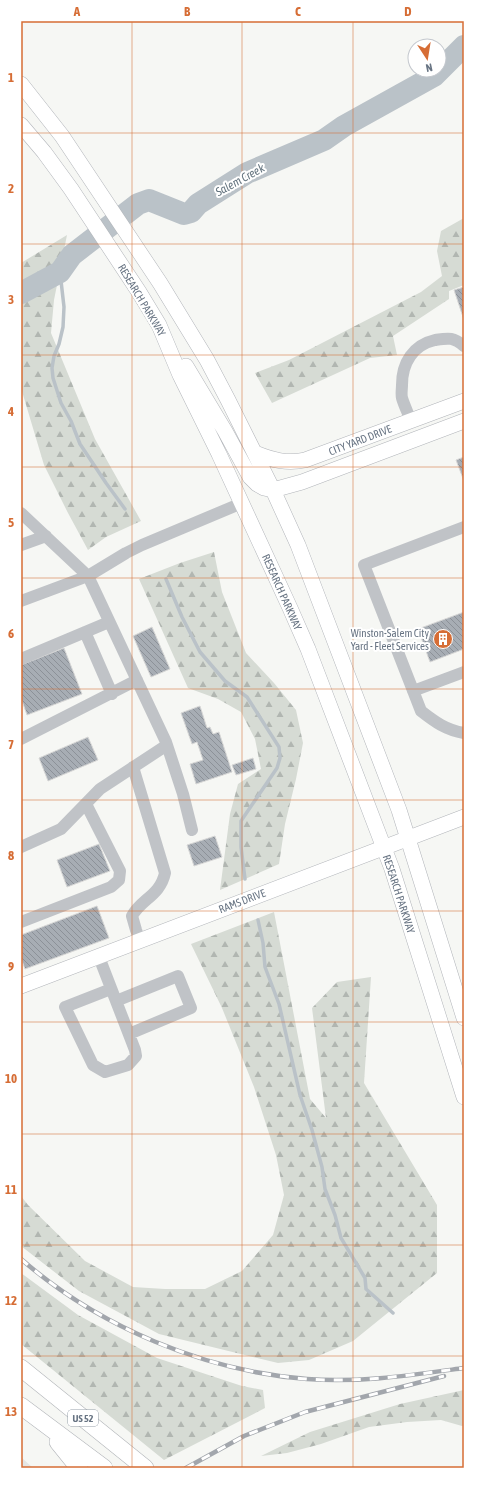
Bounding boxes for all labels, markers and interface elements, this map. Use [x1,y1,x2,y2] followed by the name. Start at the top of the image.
[73,4,81,19] text: A
[184,4,191,19] text: B
[295,4,301,19] text: C
[404,4,412,19] text: D
[407,38,447,78] north arrow
[425,61,434,74] text: N
[8,70,14,85] text: 1
[212,160,268,200] water label: Salem Creek
[8,181,14,196] text: 2
[116,262,168,338] street label: RESEARCH PARKWAY
[8,292,14,307] text: 3
[7,404,14,419] text: 4
[327,422,393,458] street label: CITY YARD DRIVE
[8,515,14,530] text: 5
[260,552,304,632] street label: RESEARCH PARKWAY
[8,626,14,641] text: 6
[351,627,429,652] place label: Winston-Salem City Yard - Fleet Services
[432,628,454,650] building icon: Winston-Salem City Yard - Fleet Services
[8,737,14,752] text: 7
[8,848,14,863] text: 8
[381,853,417,935] street label: RESEARCH PARKWAY
[217,887,267,915] street label: RAMS DRIVE
[8,959,14,974] text: 9
[5,1071,17,1086] text: 10
[5,1182,17,1197] text: 11
[5,1293,17,1308] text: 12
[5,1404,17,1419] text: 13
[68,1410,98,1426] road number: US 52

